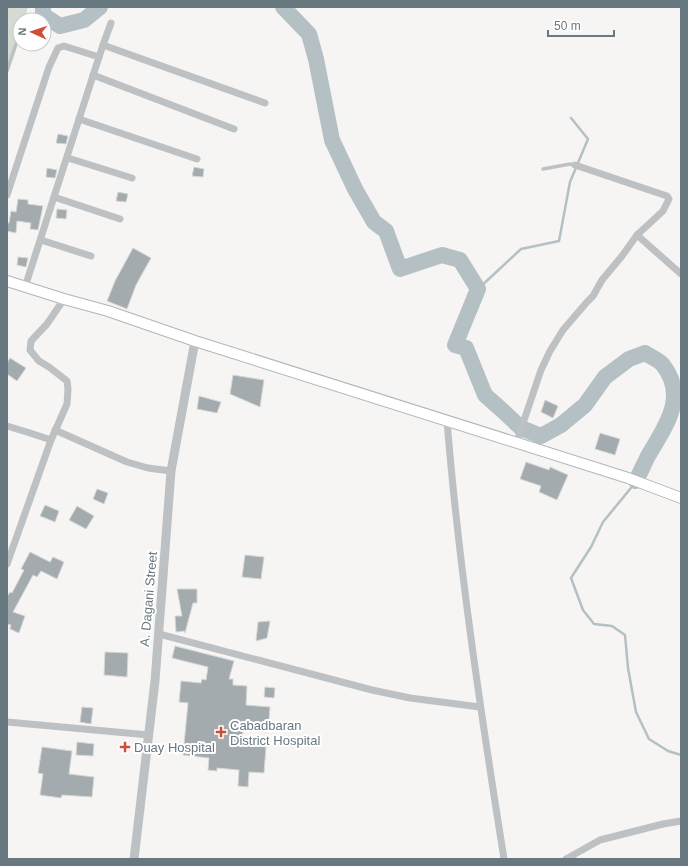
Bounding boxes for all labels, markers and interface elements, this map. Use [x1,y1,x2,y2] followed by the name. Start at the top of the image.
[12,12,52,52] north arrow
[548,12,614,38] scale bar
[554,19,581,33] text: 50 m
[16,27,28,36] text: N
[137,550,160,647] street label: A. Dagani Street
[230,718,320,748] place label: Cabadbaran District Hospital
[215,726,227,738] marker: Cabadbaran District Hospital
[134,740,215,755] place label: Duay Hospital
[119,741,131,753] marker: Duay Hospital

